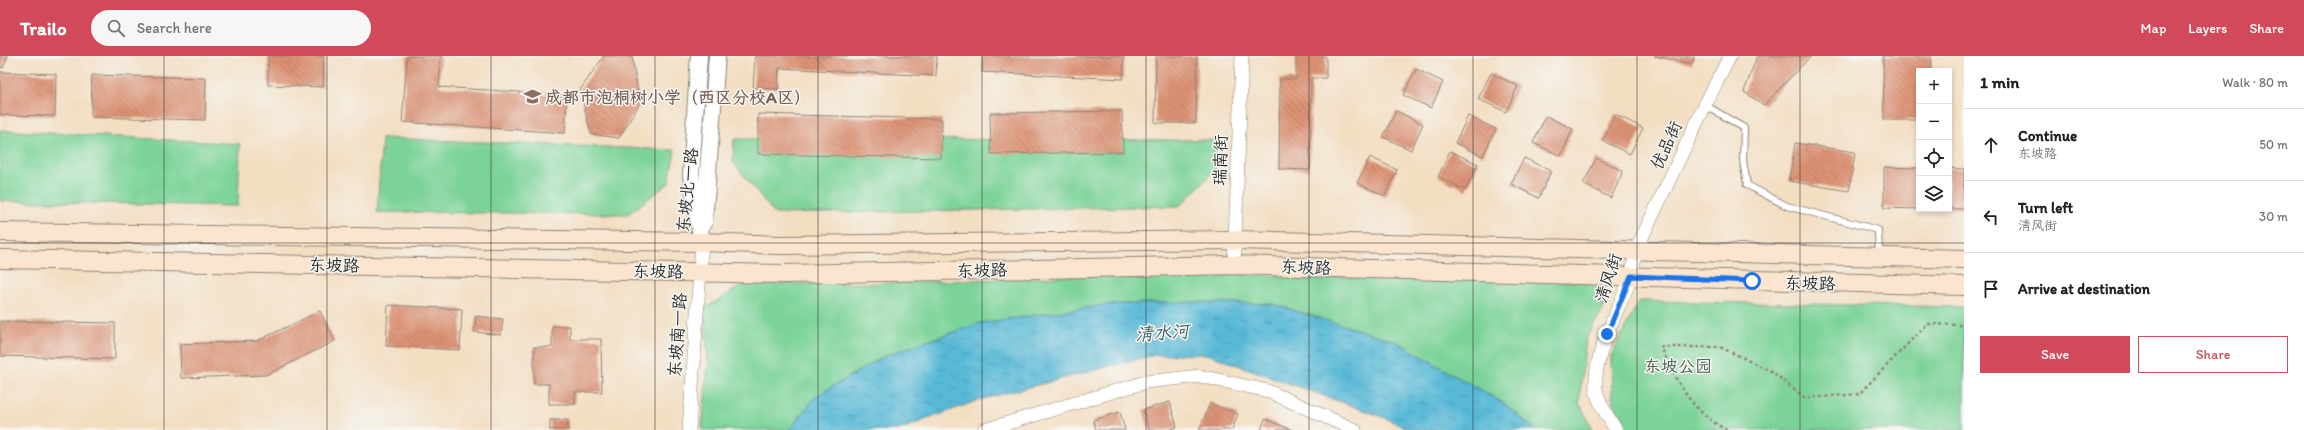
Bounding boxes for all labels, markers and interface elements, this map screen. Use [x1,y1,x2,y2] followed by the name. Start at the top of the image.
[91,10,371,46] search box
[20,17,67,40] text: Trailo
[105,17,127,39] icon: search
[137,19,212,37] text: Search here
[2141,20,2166,37] text: Map
[2188,20,2227,37] text: Layers
[2249,20,2284,37] text: Share
[1916,68,1952,212] map controls
[1916,68,1952,104] button: +
[1980,72,2019,92] text: 1 min
[2222,75,2288,90] text: Walk · 80 m
[522,87,542,107] school or university icon: 成都市泡桐树小学（西区分校A区）
[545,87,811,107] place label: 成都市泡桐树小学（西区分校A区）
[1916,104,1952,140] button: −
[1646,118,1686,172] street label: 优品街
[2018,127,2077,145] text: Continue
[1209,134,1231,186] street label: 瑞南街
[1980,134,2002,156] icon: ahead
[2259,137,2288,152] text: 50 m
[1916,140,1952,176] button: locate
[2018,146,2057,161] text: 东坡路
[673,147,701,233] street label: 东坡北一路
[1916,176,1952,212] button: layers
[2018,199,2073,217] text: Turn left
[1980,206,2002,228] icon: left
[2259,209,2288,224] text: 30 m
[2018,218,2057,233] text: 清风街
[1591,251,1625,305] street label: 清风街
[308,255,360,275] street label: 东坡路
[1280,256,1332,278] street label: 东坡路
[956,260,1008,280] street label: 东坡路
[632,261,684,281] street label: 东坡路
[1743,272,1761,290] route start
[1784,273,1836,293] street label: 东坡路
[1980,278,2002,300] icon: arrive
[2018,280,2150,298] text: Arrive at destination
[664,292,690,378] street label: 东坡南一路
[1134,320,1193,346] water label: 清水河
[1598,325,1616,343] route end
[1980,336,2130,373] button: Save
[2138,336,2288,373] button: Share
[1644,356,1712,376] park label: 东坡公园

